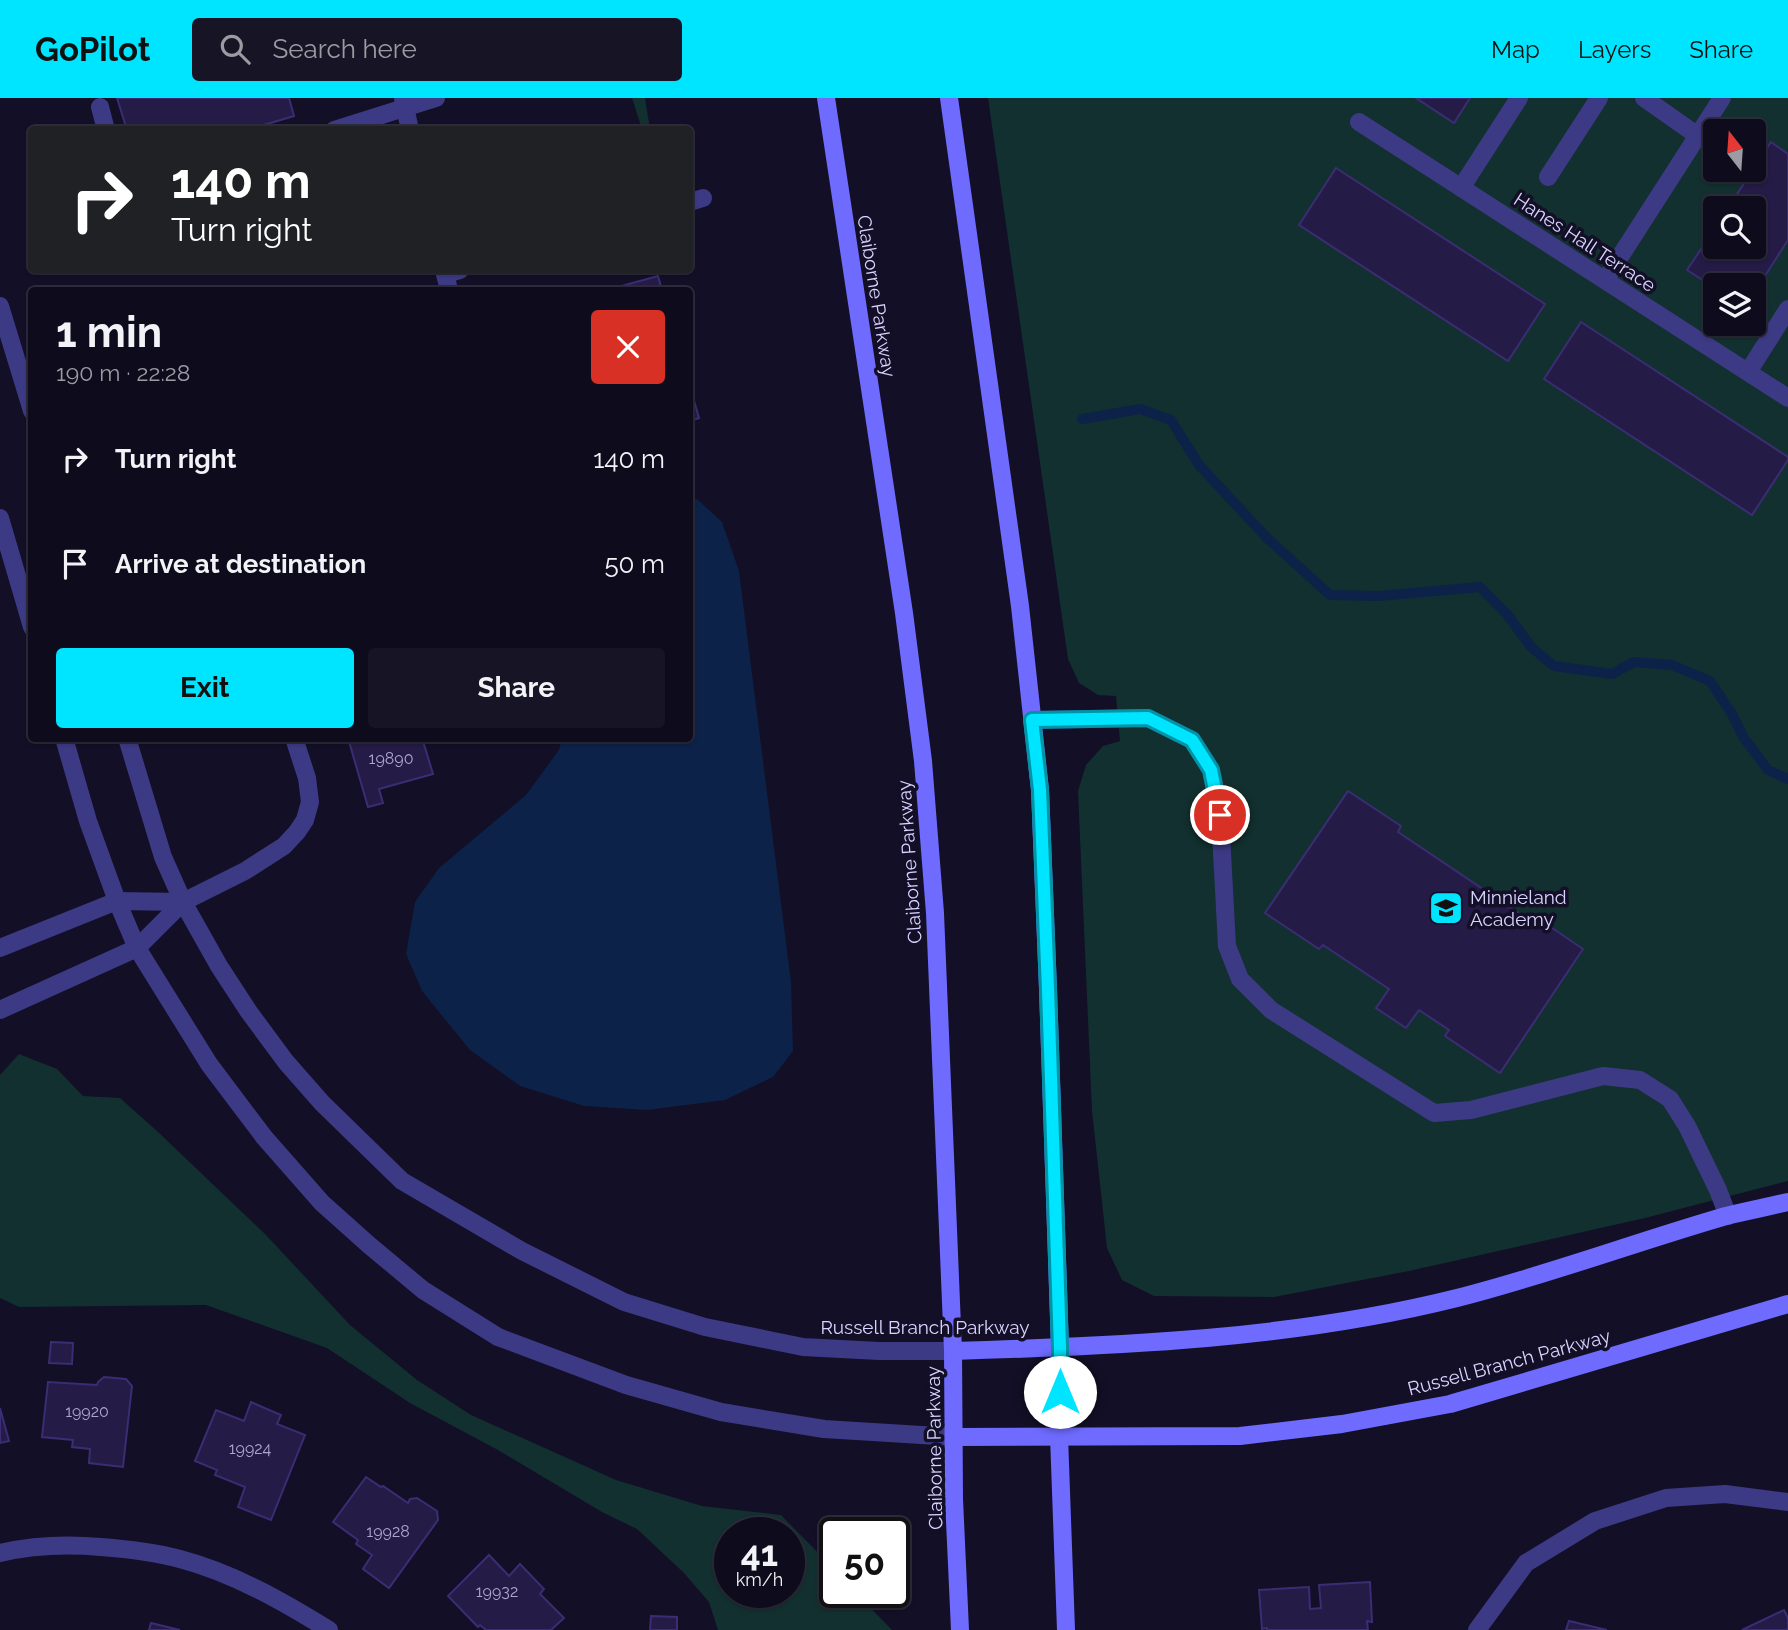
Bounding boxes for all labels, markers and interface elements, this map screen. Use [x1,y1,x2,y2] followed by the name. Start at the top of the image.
[192,18,682,81] search box
[35,30,150,69] text: GoPilot
[216,30,254,68] icon: search
[272,34,417,64] text: Search here
[1491,35,1540,64] text: Map
[1578,35,1651,64] text: Layers
[1689,35,1753,64] text: Share
[1703,119,1766,182] north arrow
[1703,119,1766,336] map controls
[171,152,311,209] text: 140 m
[56,154,147,245] icon: right
[1510,188,1660,296] street label: Hanes Hall Terrace
[1703,196,1766,259] button: search
[171,211,312,248] text: Turn right
[853,213,901,379] street label: Claiborne Parkway
[1703,273,1766,336] button: layers
[56,308,162,357] text: 1 min
[591,310,665,384] button: close
[56,359,190,386] text: 190 m · 22:28
[56,440,94,478] icon: right
[115,444,236,474] text: Turn right
[593,444,665,474] text: 140 m
[56,545,94,583] icon: arrive
[115,549,366,579] text: Arrive at destination
[604,549,665,579] text: 50 m
[56,648,354,728] button: Exit
[368,648,665,728] button: Share
[369,749,413,768] house number: 19890
[892,780,926,944] street label: Claiborne Parkway
[1190,785,1250,845] pin
[1201,796,1239,834] icon: arrive
[1470,886,1567,930] place label: Minnieland Academy
[1427,889,1465,927] school or university icon: Minnieland Academy
[820,1316,1030,1338] street label: Russell Branch Parkway
[1405,1324,1613,1400] street label: Russell Branch Parkway
[1023,1355,1097,1429] position arrow
[922,1366,946,1530] street label: Claiborne Parkway
[65,1402,109,1421] house number: 19920
[229,1439,272,1458] house number: 19924
[819,1517,910,1608] speed limit sign: 50
[366,1522,410,1541] house number: 19928
[741,1533,778,1574] text: 41
[736,1569,783,1590] text: km/h
[476,1582,518,1601] house number: 19932

